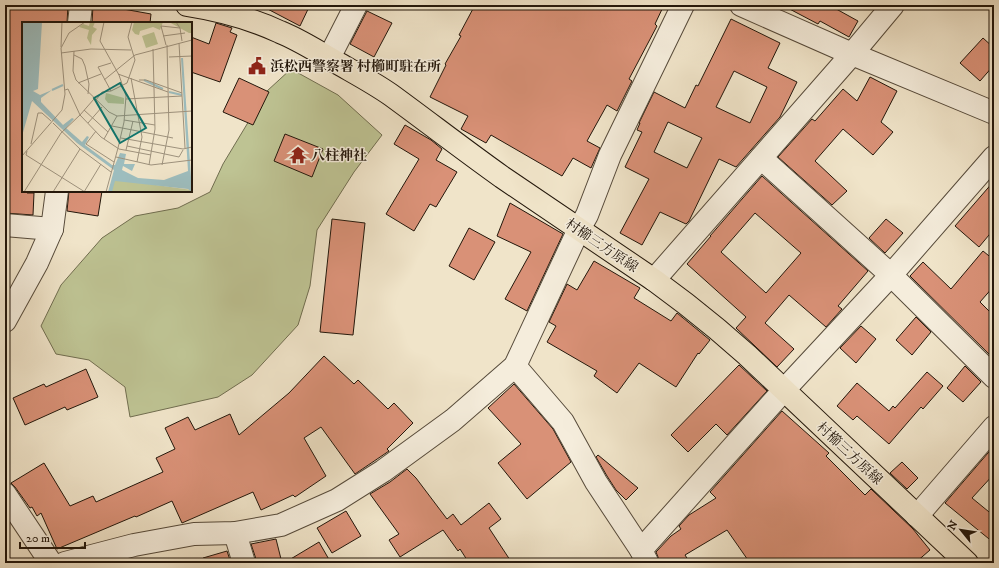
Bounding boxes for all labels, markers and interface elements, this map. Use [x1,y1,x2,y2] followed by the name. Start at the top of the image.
[22,22,192,192] inset map
[247,56,267,76] public building icon: 浜松西警察署 村櫛町駐在所
[270,58,441,76] place label: 浜松西警察署 村櫛町駐在所
[288,145,308,165] temple icon: 八柱神社
[311,147,367,165] place label: 八柱神社
[562,215,641,277] street label: 村櫛三方原線
[812,419,886,489] street label: 村櫛三方原線
[941,510,981,550] north arrow
[945,518,962,533] text: N
[20,524,85,550] scale bar
[26,531,50,546] text: 20 m

